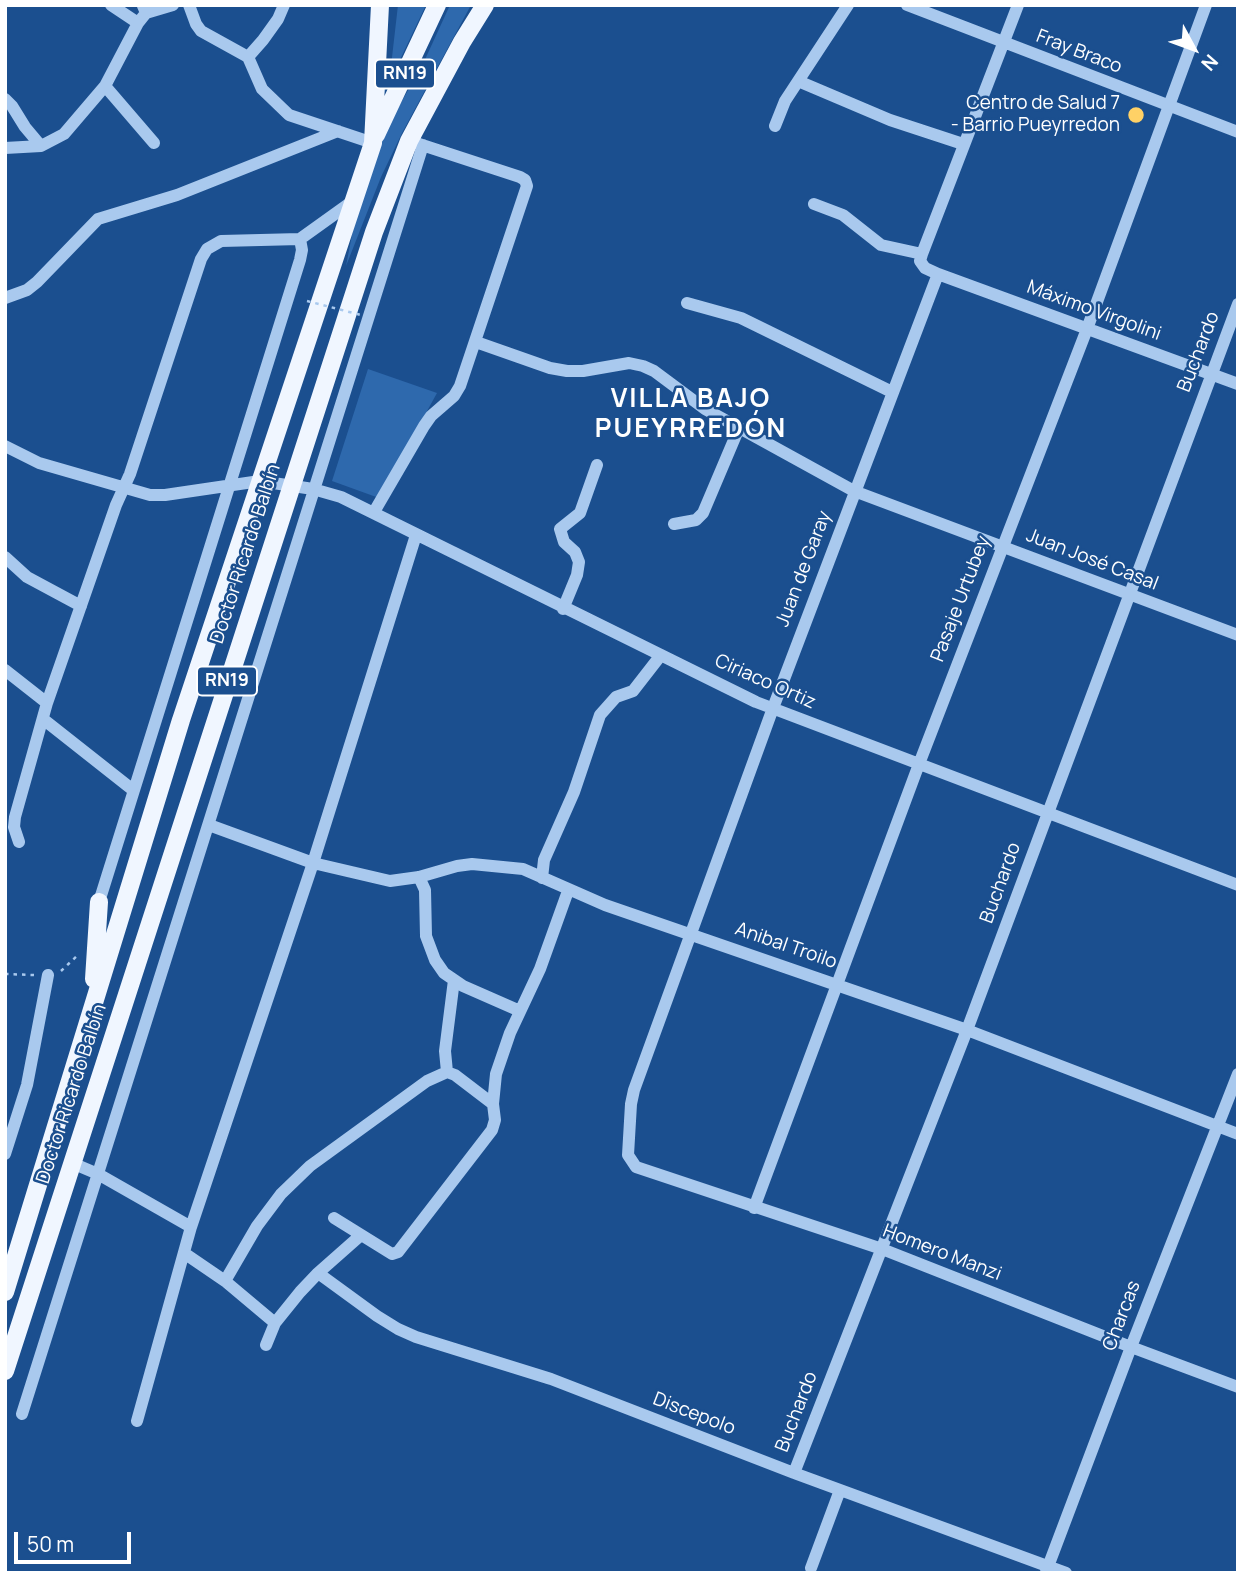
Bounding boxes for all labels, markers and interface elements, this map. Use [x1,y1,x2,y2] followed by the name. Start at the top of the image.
[1159,14,1229,84] north arrow
[1033,25,1125,79] street label: Fray Braco
[1196,49,1224,76] text: N
[375,60,435,88] road number: RN19
[951,93,1120,137] place label: Centro de Salud 7 - Barrio Pueyrredon
[1126,105,1146,125] marker: Centro de Salud 7 - Barrio Pueyrredon
[1024,276,1164,346] street label: Máximo Virgolini
[1173,308,1225,396] street label: Buchardo
[596,384,786,446] district label: VILLA BAJO PUEYRREDÓN
[206,461,286,647] street label: Doctor Ricardo Balbín
[771,508,837,630] street label: Juan de Garay
[1023,524,1161,596] street label: Juan José Casal
[927,533,995,665] street label: Pasaje Urtubey
[711,650,819,714] street label: Ciriaco Ortiz
[197,666,257,696] road number: RN19
[976,839,1026,927] street label: Buchardo
[732,918,840,974] street label: Anibal Troilo
[32,1001,112,1187] street label: Doctor Ricardo Balbín
[879,1220,1005,1286] street label: Homero Manzi
[1098,1278,1146,1354] street label: Charcas
[771,1368,823,1456] street label: Buchardo
[650,1388,738,1440] street label: Discepolo
[18,1518,135,1562] scale bar
[27,1530,74,1558] text: 50 m

